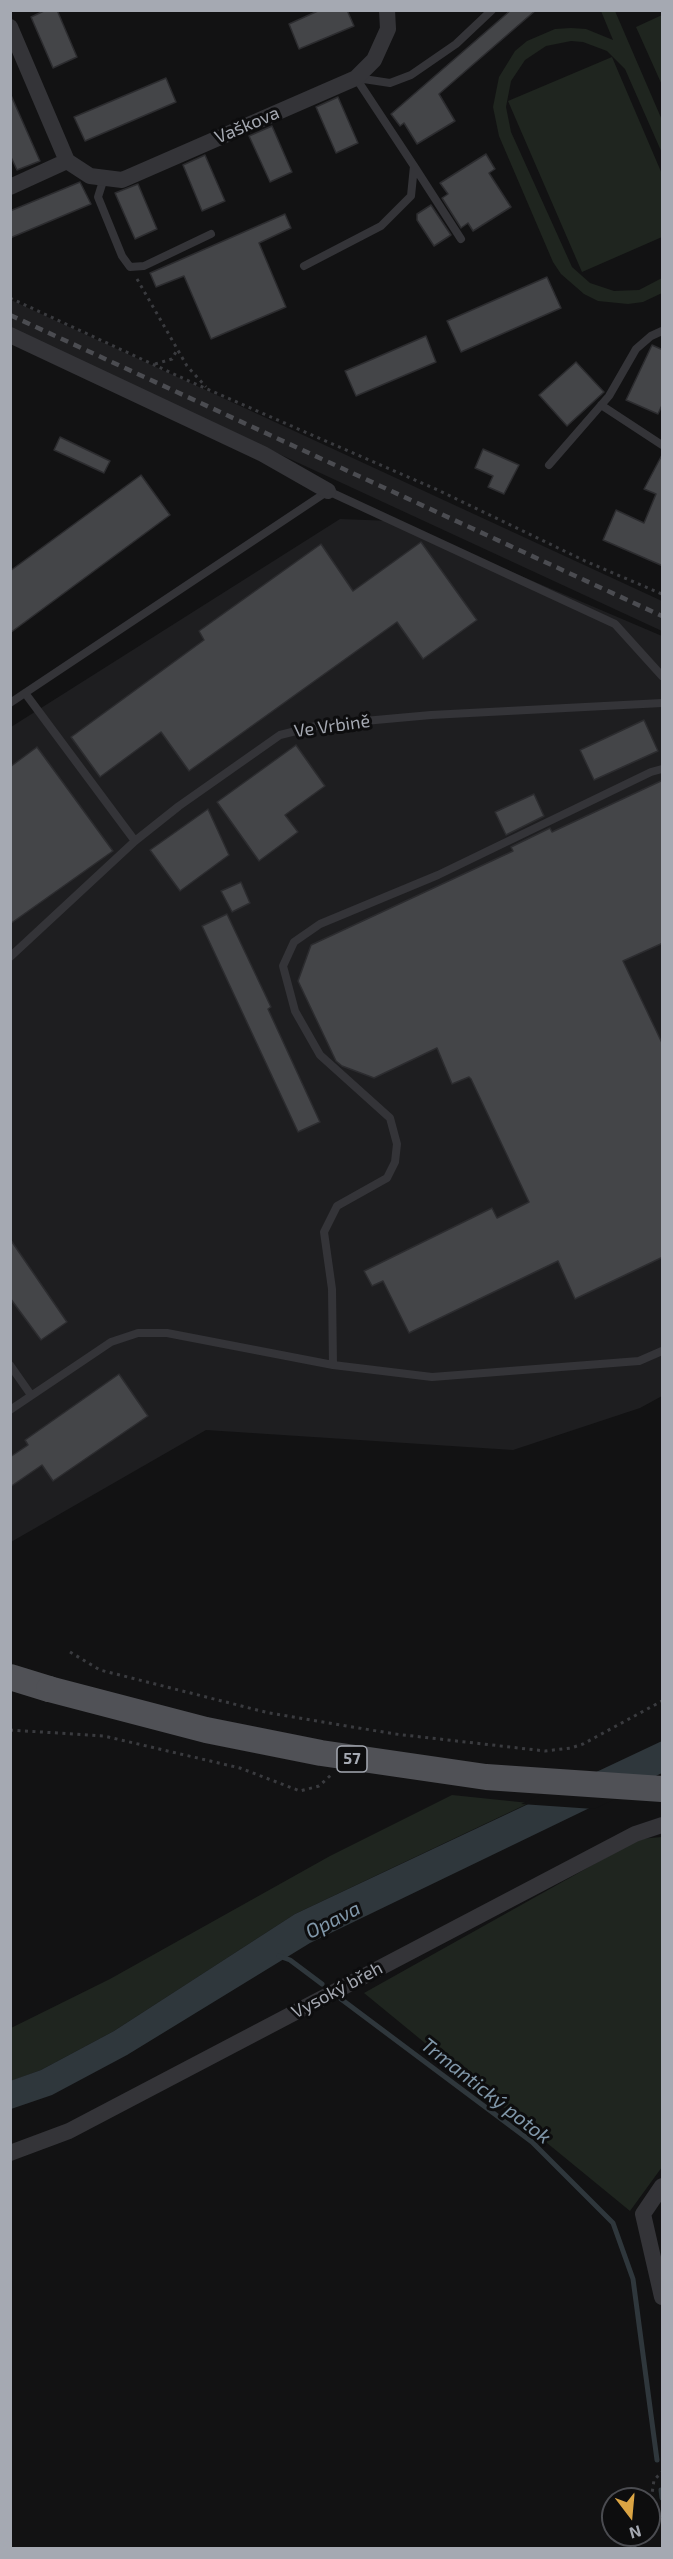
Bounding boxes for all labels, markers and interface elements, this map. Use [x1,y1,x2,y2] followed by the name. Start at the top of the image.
[212,102,282,148] street label: Vaškova
[293,710,371,742] street label: Ve Vrbině
[337,1746,367,1772] road number: 57
[302,1896,364,1944] water label: Opava
[288,1957,386,2023] street label: Vysoký břeh
[416,2033,556,2149] water label: Trmantický potok
[601,2487,661,2547] north arrow
[627,2522,644,2544] text: N

